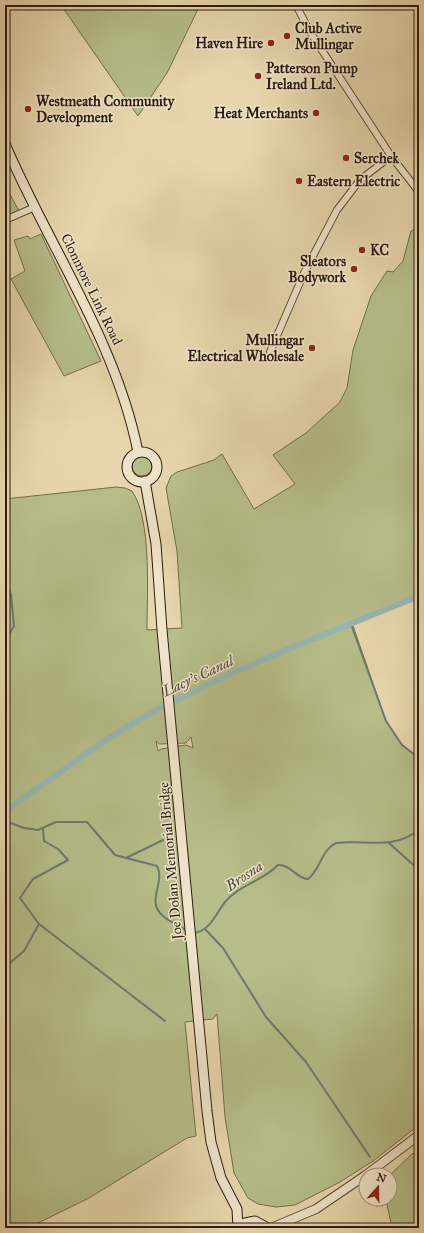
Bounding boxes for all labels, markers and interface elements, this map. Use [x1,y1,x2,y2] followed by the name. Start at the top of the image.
[295,20,362,54] place label: Club Active Mullingar
[282,31,292,41] marker: Club Active Mullingar
[195,35,263,52] place label: Haven Hire
[266,38,276,48] marker: Haven Hire
[266,60,358,93] place label: Patterson Pump Ireland Ltd.
[253,71,263,81] marker: Patterson Pump Ireland Ltd.
[36,93,176,127] place label: Westmeath Community Development
[23,104,33,114] marker: Westmeath Community Development
[214,105,308,122] place label: Heat Merchants
[311,108,321,118] marker: Heat Merchants
[354,150,400,167] place label: Serchek
[341,153,351,163] marker: Serchek
[307,173,400,190] place label: Eastern Electric
[294,176,304,186] marker: Eastern Electric
[57,231,126,348] street label: Clonmore Link Road
[370,242,389,259] place label: KC
[357,245,367,255] marker: KC
[288,253,346,287] place label: Sleators Bodywork
[349,264,359,274] marker: Sleators Bodywork
[187,332,305,365] place label: Mullingar Electrical Wholesale
[307,343,317,353] marker: Mullingar Electrical Wholesale
[159,651,238,701] water label: Lacy's Canal
[155,781,187,942] street label: Joe Dolan Memorial Bridge
[221,857,266,896] water label: Brosna
[358,1167,398,1207] north arrow
[375,1170,388,1186] text: N

